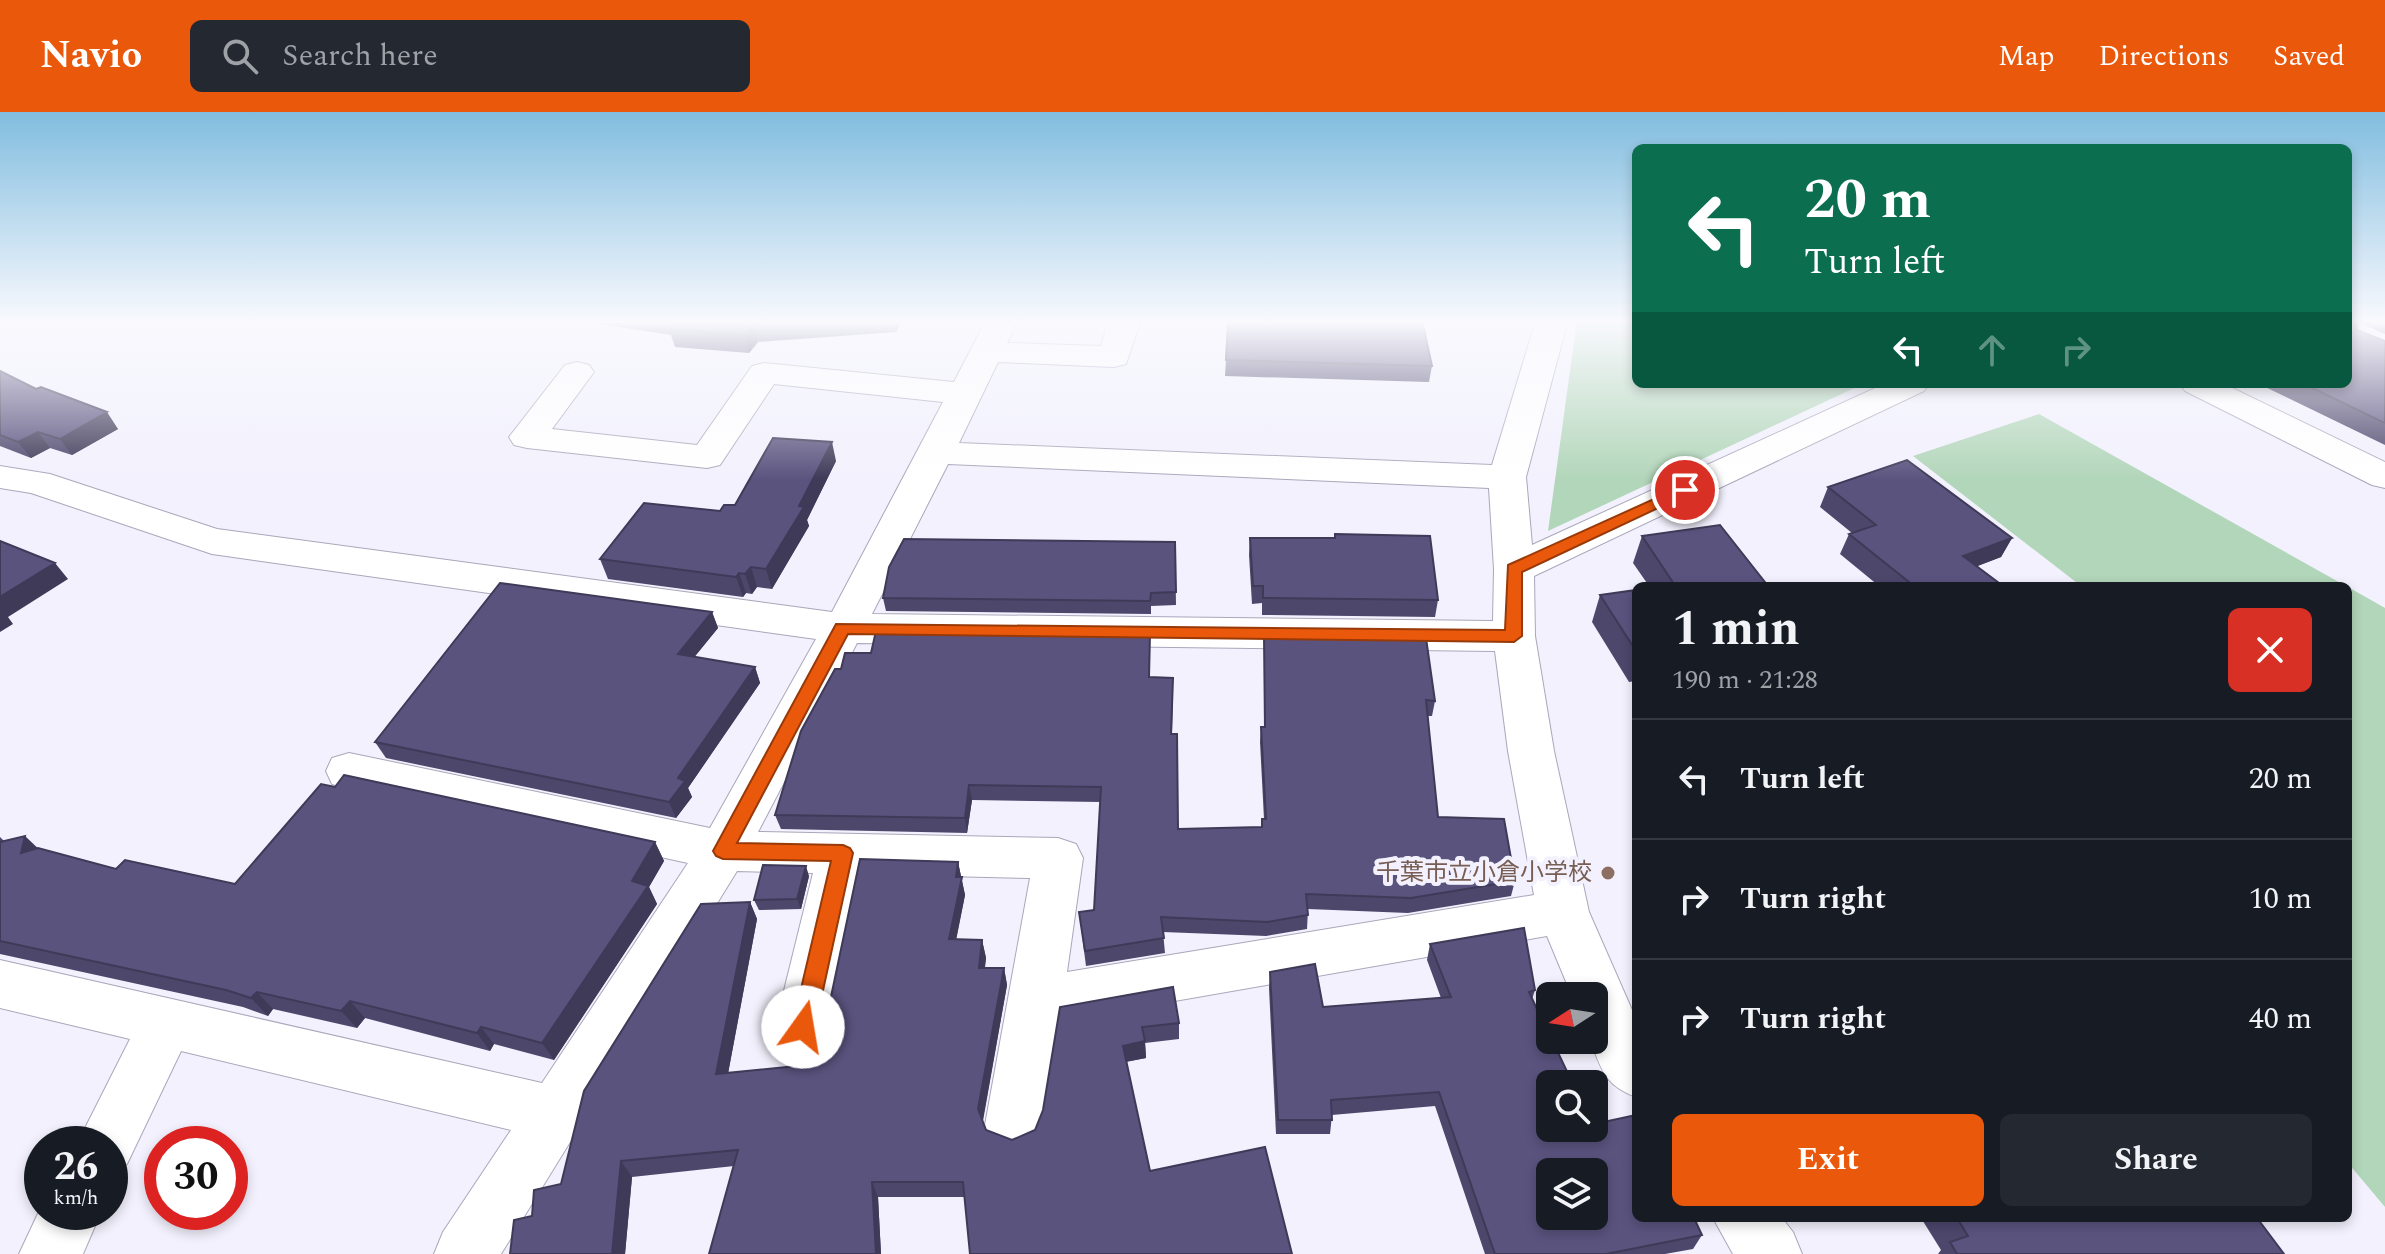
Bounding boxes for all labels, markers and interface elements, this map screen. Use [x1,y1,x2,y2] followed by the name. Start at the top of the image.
[190,20,750,92] search box
[40,27,142,85] text: Navio
[282,33,438,79] text: Search here
[218,34,262,78] icon: search
[1998,35,2055,78] text: Map
[2099,35,2229,78] text: Directions
[2273,35,2345,78] text: Saved
[1804,158,1931,243] text: 20 m
[1672,176,1776,280] icon: left
[1804,235,1945,290] text: Turn left
[1886,328,1930,372] icon: left
[1970,328,2014,372] icon: ahead
[2054,328,2098,372] icon: right
[1651,456,1719,524] pin
[1663,468,1707,512] icon: arrive
[1672,593,1800,666] text: 1 min
[2228,608,2312,692] button: close
[1672,660,1818,700] text: 190 m · 21:28
[1740,756,1865,802] text: Turn left
[2249,756,2312,802] text: 20 m
[1672,757,1716,801] icon: left
[1376,855,1592,891] place label: 千葉市立小倉小学校
[1599,864,1617,882] marker: 千葉市立小倉小学校
[1740,876,1886,922] text: Turn right
[2249,876,2312,922] text: 10 m
[1672,877,1716,921] icon: right
[1536,982,1608,1054] north arrow
[1536,982,1608,1230] map controls
[761,985,845,1069] position arrow
[1740,996,1886,1042] text: Turn right
[2249,996,2312,1042] text: 40 m
[1672,997,1716,1041] icon: right
[1536,1070,1608,1142] button: search
[1672,1114,1984,1206] button: Exit
[2000,1114,2312,1206] button: Share
[144,1126,248,1230] speed limit sign: 30
[54,1137,98,1198] text: 26
[1536,1158,1608,1230] button: layers
[54,1183,99,1213] text: km/h

